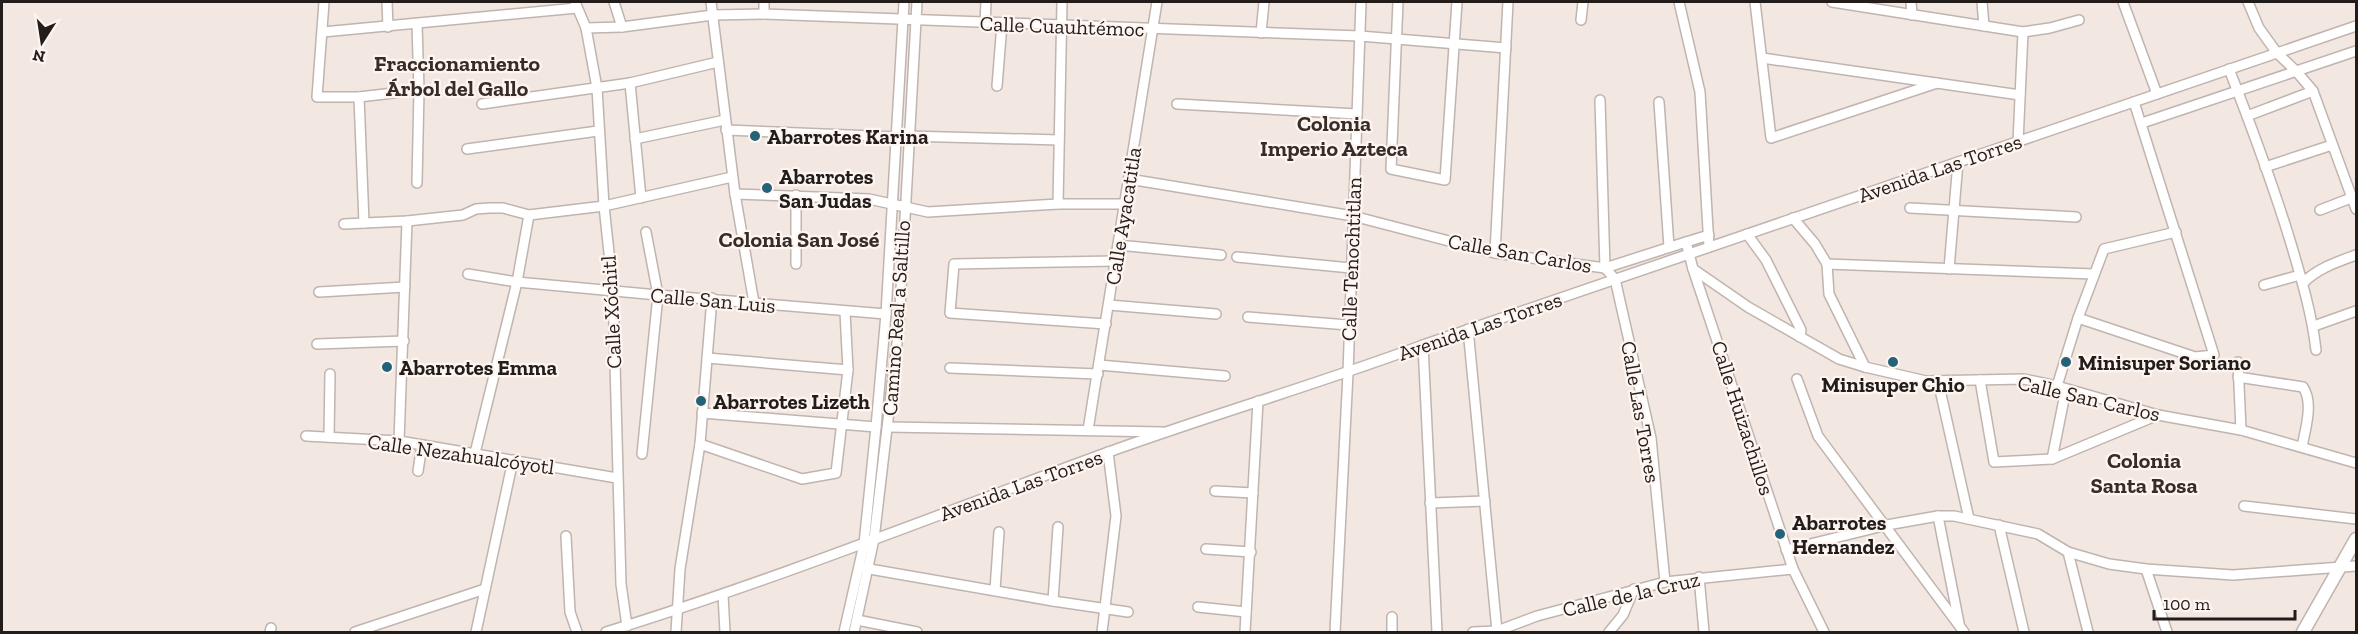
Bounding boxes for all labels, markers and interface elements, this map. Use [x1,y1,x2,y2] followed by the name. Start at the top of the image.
[979,11,1145,41] street label: Calle Cuauhtémoc
[12,12,72,72] north arrow
[31,46,47,67] text: N
[374,50,541,102] district label: Fraccionamiento Árbol del Gallo
[1260,110,1408,162] district label: Colonia Imperio Azteca
[767,124,929,149] place label: Abarrotes Karina
[1855,128,2025,208] street label: Avenida Las Torres
[748,129,762,143] marker: Abarrotes Karina
[1100,145,1146,287] street label: Calle Ayacatitla
[779,164,874,213] place label: Abarrotes San Judas
[1336,177,1366,341] street label: Calle Tenochtitlan
[760,181,774,195] marker: Abarrotes San Judas
[877,219,915,417] street label: Camino Real a Saltillo
[719,226,880,253] district label: Colonia San José
[1446,228,1594,278] street label: Calle San Carlos
[596,254,626,369] street label: Calle Xóchitl
[649,282,777,318] street label: Calle San Luis
[1395,286,1565,366] street label: Avenida Las Torres
[1706,338,1780,498] street label: Calle Huizachillos
[1616,339,1666,485] street label: Calle Las Torres
[2078,350,2251,375] place label: Minisuper Soriano
[399,355,557,380] place label: Abarrotes Emma
[1886,355,1900,369] marker: Minisuper Chio
[2059,355,2073,369] marker: Minisuper Soriano
[380,360,394,374] marker: Abarrotes Emma
[2015,369,2163,427] street label: Calle San Carlos
[1821,372,1965,397] place label: Minisuper Chio
[713,389,870,414] place label: Abarrotes Lizeth
[694,394,708,408] marker: Abarrotes Lizeth
[366,429,556,480] street label: Calle Nezahualcóyotl
[936,444,1106,526] street label: Avenida Las Torres
[2090,447,2198,499] district label: Colonia Santa Rosa
[1792,510,1895,559] place label: Abarrotes Hernandez
[1773,527,1787,541] marker: Abarrotes Hernandez
[1560,566,1702,622] street label: Calle de la Cruz
[2154,583,2295,621] scale bar
[2163,593,2211,615] text: 100 m

